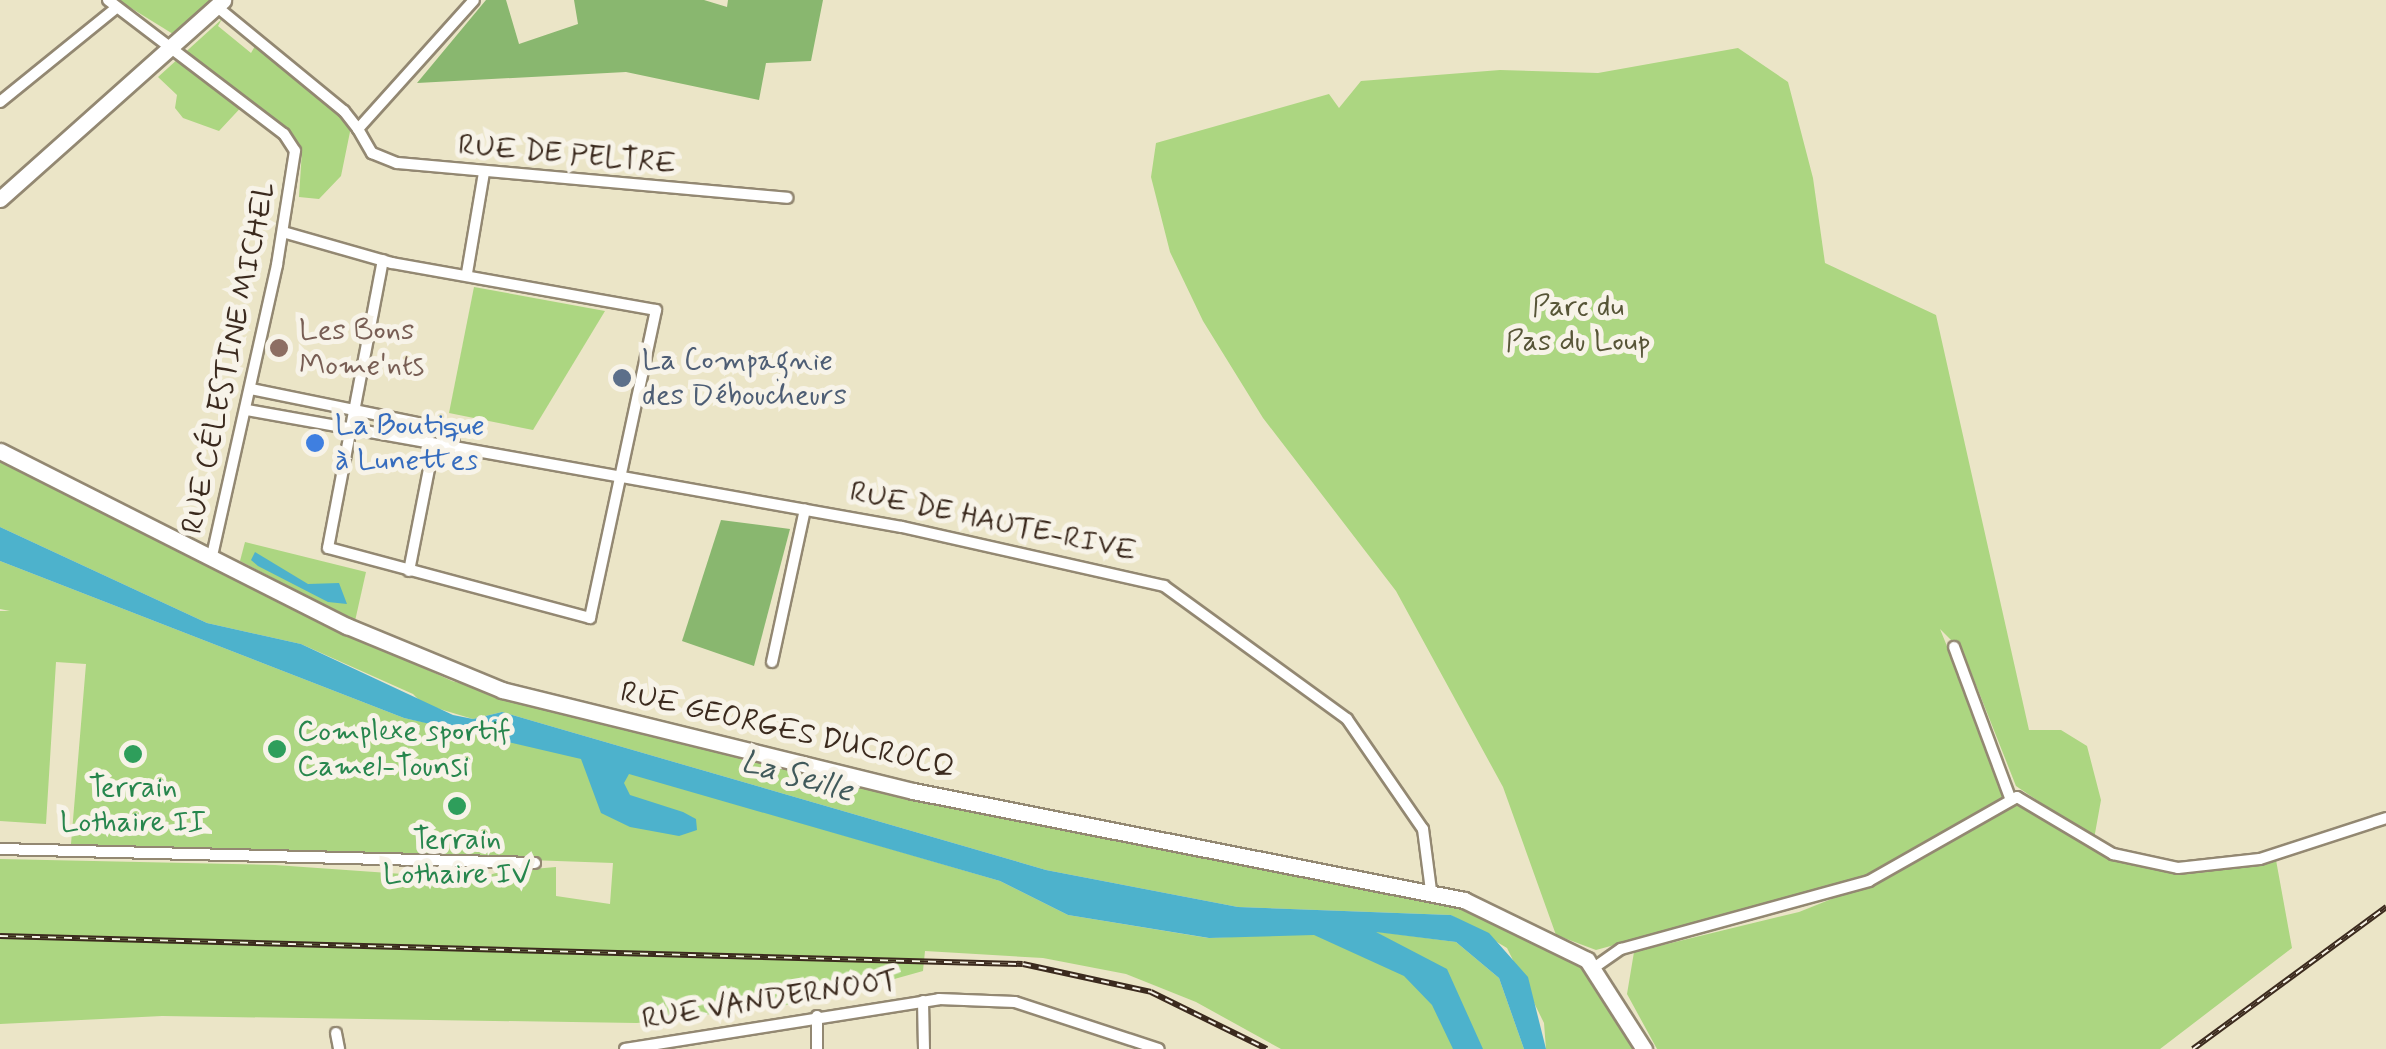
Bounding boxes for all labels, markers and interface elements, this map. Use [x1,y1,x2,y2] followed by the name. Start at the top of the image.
[456,127,678,183] street label: RUE DE PELTRE
[175,179,285,537] street label: RUE CÉLESTINE MICHEL
[1506,289,1650,360] park label: Parc du Pas du Loup
[299,313,424,384] place label: Les Bons Mome'nts
[268,337,290,359] marker: Les Bons Mome'nts
[642,343,846,414] place label: La Compagnie des Déboucheurs
[611,367,633,389] marker: La Compagnie des Déboucheurs
[335,408,480,478] place label: La Boutique à Lunettes
[304,432,326,454] marker: La Boutique à Lunettes
[845,474,1141,570] street label: RUE DE HAUTE-RIVE
[616,675,960,787] street label: RUE GEORGES DUCROCQ
[297,714,511,784] place label: Complexe sportif Camel-Tounsi
[266,738,288,760] marker: Complexe sportif Camel-Tounsi
[122,743,144,765] marker: Terrain Lothaire II
[736,743,858,811] water label: La Seille
[60,770,206,840] place label: Terrain Lothaire II
[446,795,468,817] marker: Terrain Lothaire IV
[383,822,531,892] place label: Terrain Lothaire IV
[637,962,903,1038] street label: RUE VANDERNOOT

